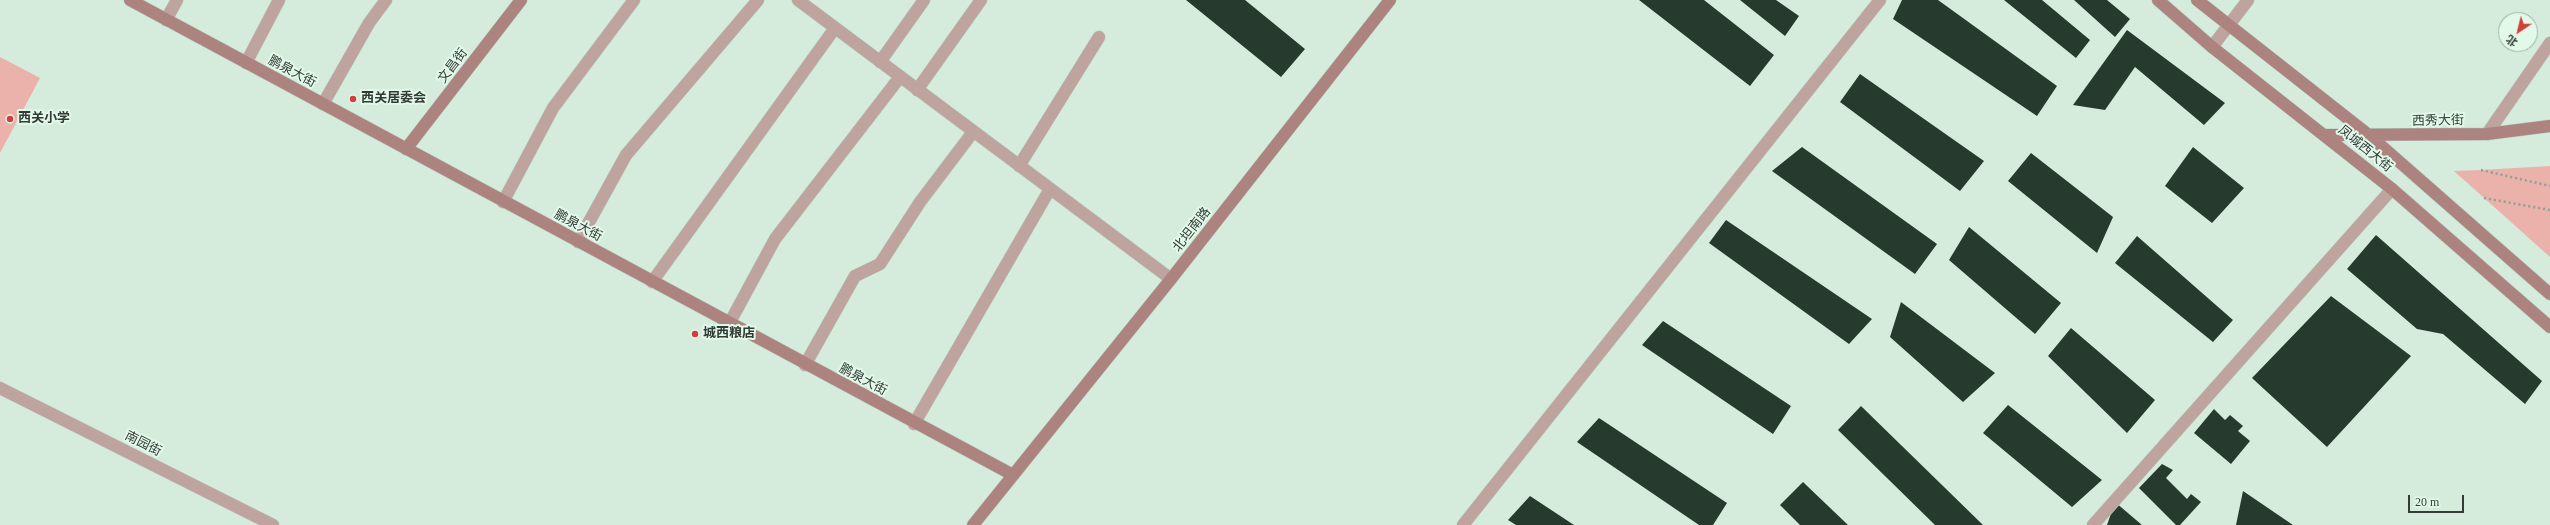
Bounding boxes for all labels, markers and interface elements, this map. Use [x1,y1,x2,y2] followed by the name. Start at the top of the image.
[2498,12,2538,52] north arrow
[2504,33,2520,49] text: 北
[435,46,471,86] street label: 文昌街
[265,53,319,91] street label: 鹏泉大街
[361,91,426,107] place label: 西关居委会
[348,94,358,104] marker: 西关居委会
[18,111,70,127] place label: 西关小学
[2412,113,2464,129] street label: 西秀大街
[5,114,15,124] marker: 西关小学
[2335,122,2395,176] street label: 凤城西大街
[1170,205,1214,255] street label: 北坦南路
[551,207,605,245] street label: 鹏泉大街
[703,326,755,342] place label: 城西粮店
[690,329,700,339] marker: 城西粮店
[836,361,890,399] street label: 鹏泉大街
[122,428,164,460] street label: 南园街
[2410,487,2466,513] scale bar
[2415,495,2439,509] text: 20 m

